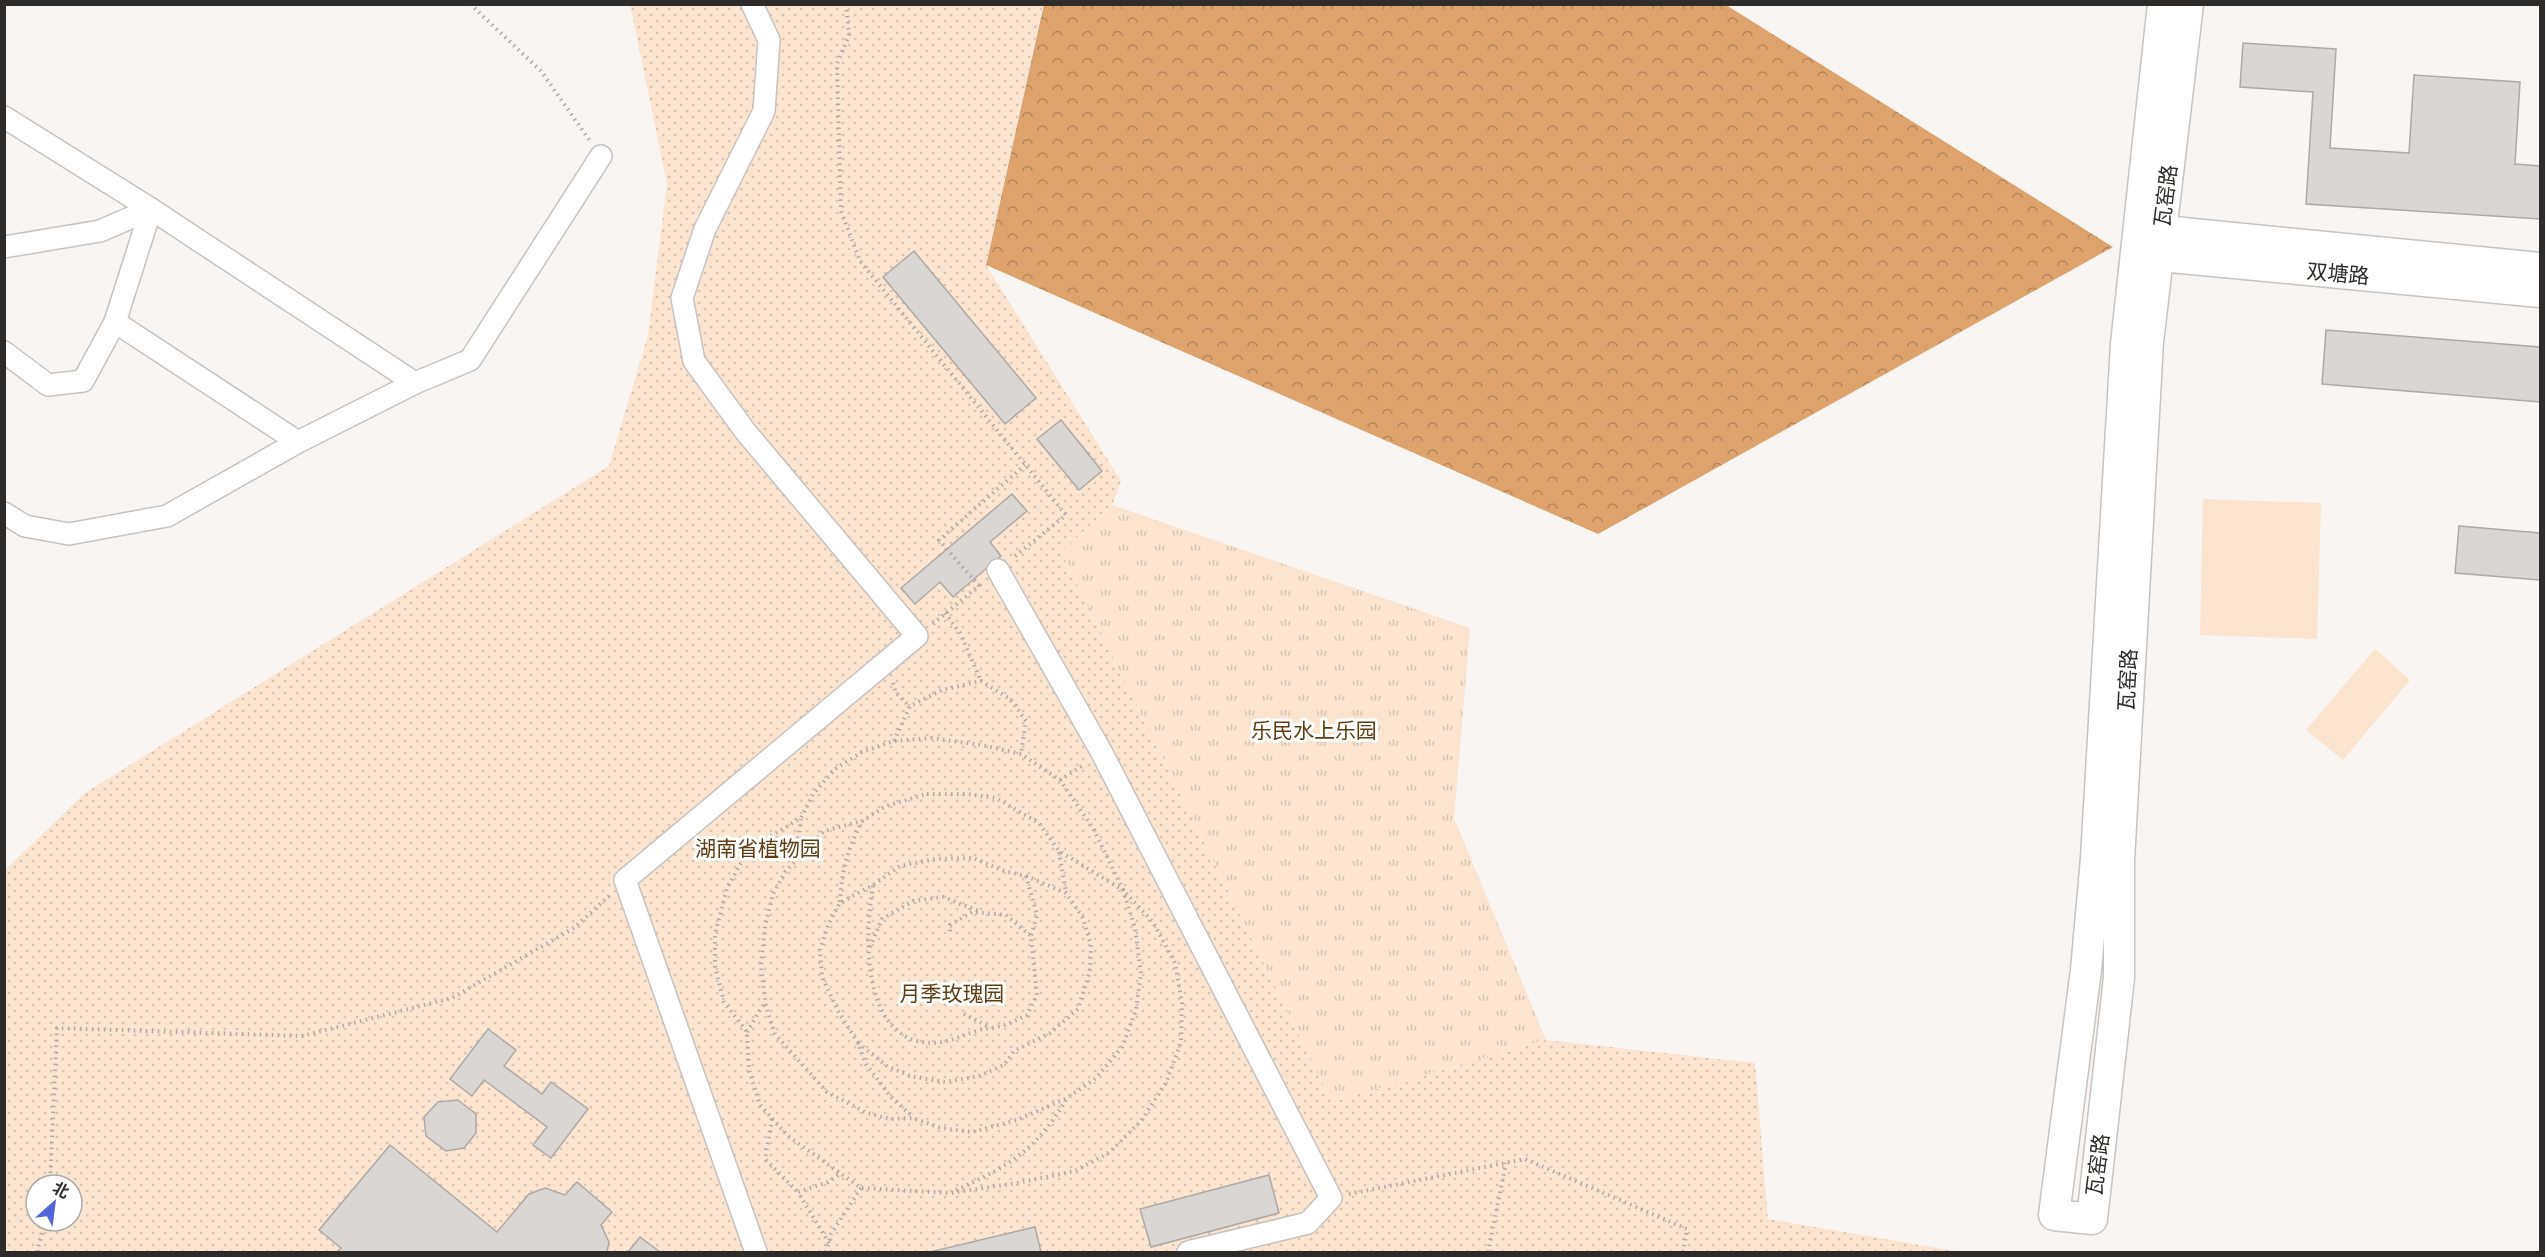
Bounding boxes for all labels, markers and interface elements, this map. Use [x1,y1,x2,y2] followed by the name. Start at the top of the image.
[2150,163,2181,229] street label: 瓦窑路
[2306,259,2370,288] street label: 双塘路
[2114,648,2141,712] street label: 瓦窑路
[1251,719,1377,742] park label: 乐民水上乐园
[695,837,821,860] park label: 湖南省植物园
[900,982,1005,1005] park label: 月季玫瑰园
[2082,1132,2113,1198] street label: 瓦窑路
[24,1173,84,1233] north arrow
[50,1179,72,1201] text: 北

